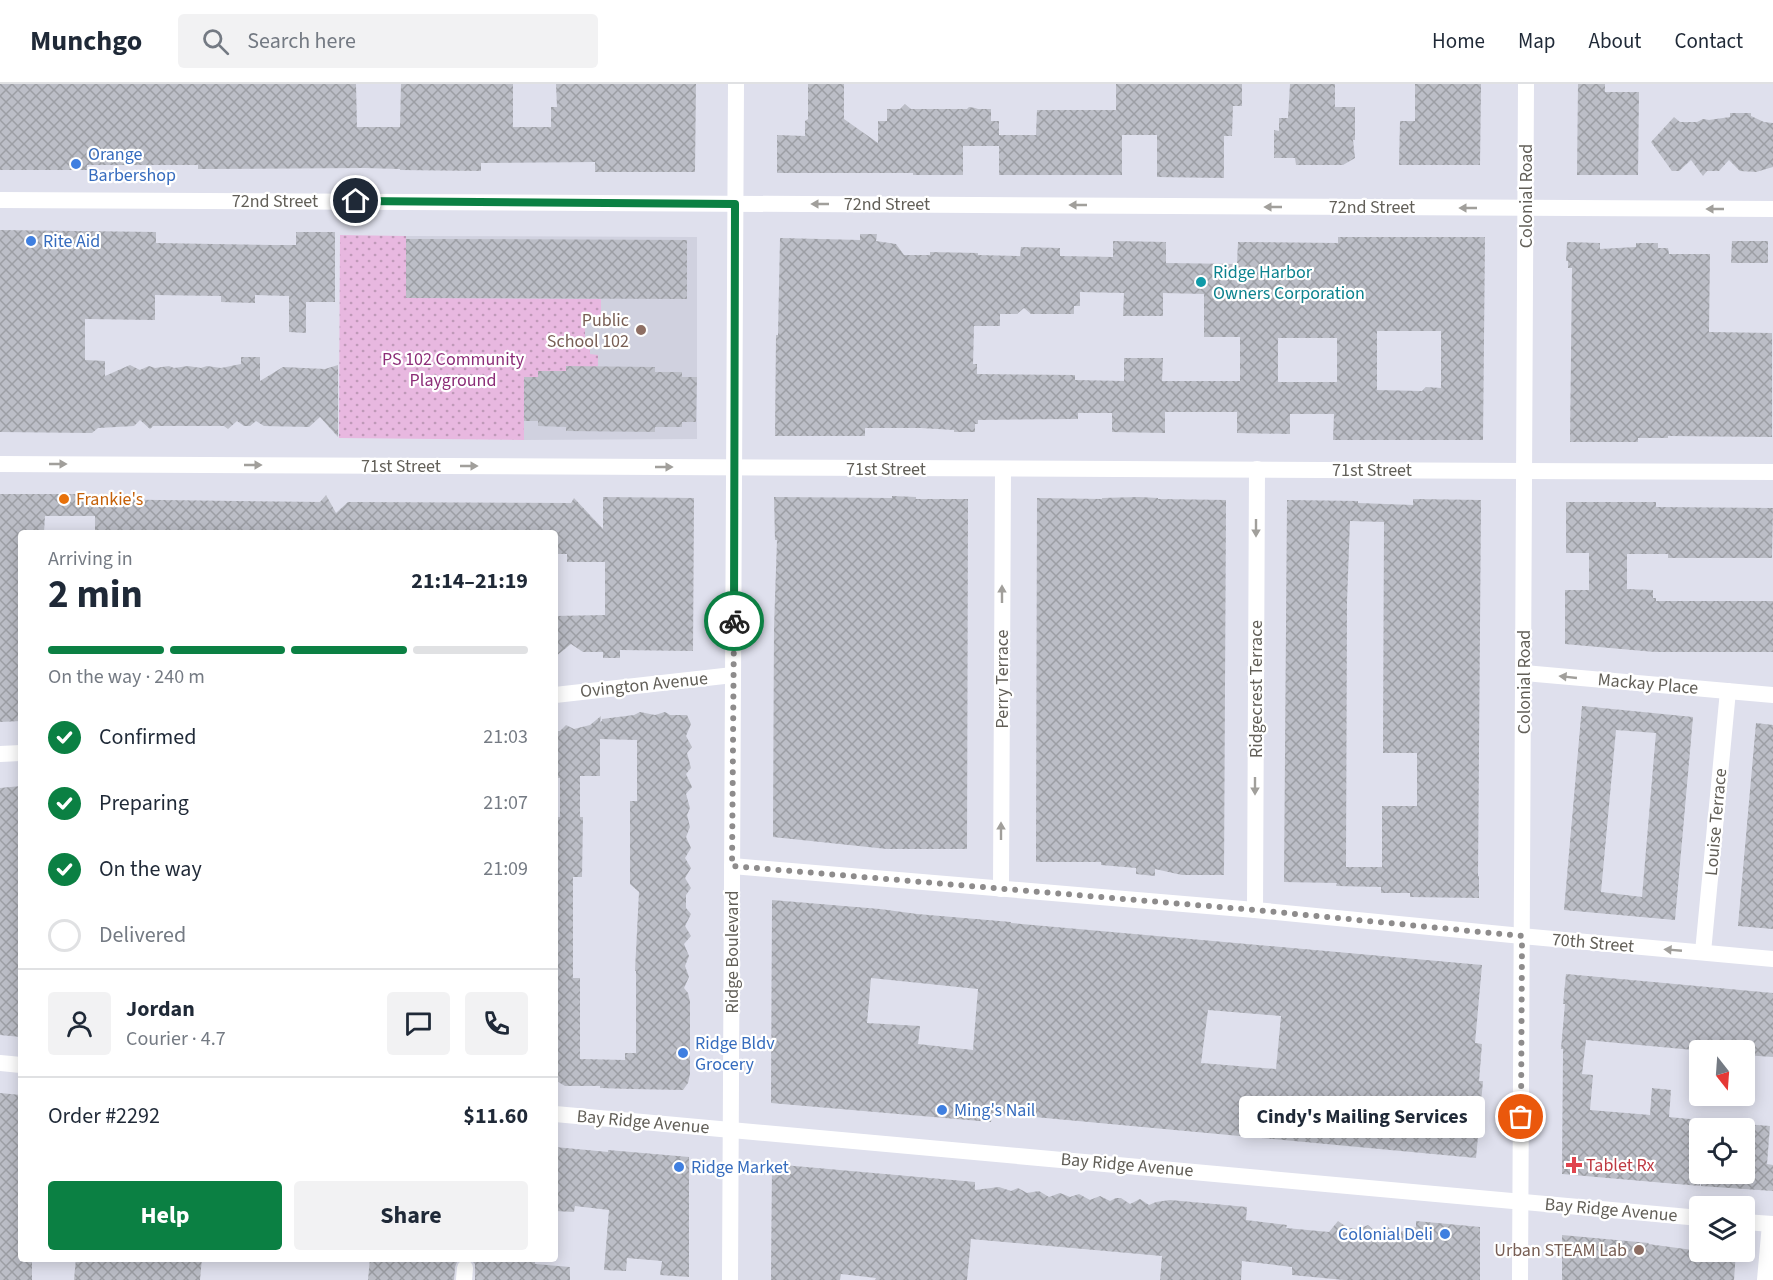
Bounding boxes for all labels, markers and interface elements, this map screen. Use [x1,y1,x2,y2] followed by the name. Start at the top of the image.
[178,14,598,68] search box
[30,21,142,61] text: Munchgo
[199,25,232,58] icon: search
[247,25,356,57] text: Search here
[1432,26,1485,56] text: Home
[1518,26,1556,56] text: Map
[1589,26,1641,56] text: About
[1674,26,1743,56] text: Contact
[88,142,176,188] place label: Orange Barbershop
[1514,144,1539,248] street label: Colonial Road
[69,157,83,171] marker: Orange Barbershop
[330,175,381,226] pin
[339,184,372,217] icon: home
[232,189,318,214] street label: 72nd Street
[844,192,930,217] street label: 72nd Street
[1329,195,1415,220] street label: 72nd Street
[810,199,829,209] one-way arrow
[1068,201,1087,210] one-way arrow
[1263,202,1282,211] one-way arrow
[1458,203,1477,213] one-way arrow
[1705,204,1724,214] one-way arrow
[43,229,100,254] place label: Rite Aid
[24,234,38,248] marker: Rite Aid
[1213,260,1365,306] place label: Ridge Harbor Owners Corporation
[1194,275,1208,289] marker: Ridge Harbor Owners Corporation
[547,308,629,354] place label: Public School 102
[634,323,648,337] marker: Public School 102
[382,347,525,393] park label: PS 102 Community Playground
[361,454,441,479] street label: 71st Street
[846,457,926,482] street label: 71st Street
[1332,458,1412,483] street label: 71st Street
[49,459,68,469] one-way arrow
[244,460,263,470] one-way arrow
[460,461,479,471] one-way arrow
[655,462,674,472] one-way arrow
[76,487,143,512] place label: Frankie's
[57,492,71,506] marker: Frankie's
[1251,518,1261,537] one-way arrow
[48,545,133,573] text: Arriving in
[411,565,528,597] text: 21:14–21:19
[48,567,143,623] text: 2 min
[997,584,1007,603] one-way arrow
[704,591,764,651] courier
[718,605,751,638] icon: bike
[1244,620,1269,758] street label: Ridgecrest Terrace
[990,629,1015,728] street label: Perry Terrace
[1512,630,1537,734] street label: Colonial Road
[48,663,205,691] text: On the way · 240 m
[579,666,709,704] street label: Ovington Avenue
[1597,667,1699,701] street label: Mackay Place
[1559,672,1578,682] one-way arrow
[48,721,81,754] icon: check
[99,721,196,753] text: Confirmed
[483,723,528,751] text: 21:03
[1699,767,1733,877] street label: Louise Terrace
[1250,776,1260,795] one-way arrow
[48,787,81,820] icon: check
[99,787,189,819] text: Preparing
[483,789,528,817] text: 21:07
[997,821,1006,840] one-way arrow
[48,853,81,886] icon: check
[99,853,202,885] text: On the way
[483,855,528,883] text: 21:09
[720,891,745,1013] street label: Ridge Boulevard
[99,919,186,951] text: Delivered
[1551,927,1635,959] street label: 70th Street
[1663,945,1682,955] one-way arrow
[48,992,111,1055] button: person
[387,992,450,1055] button: chat
[465,992,528,1055] button: phone
[126,993,195,1025] text: Jordan
[126,1025,226,1053] text: Courier · 4.7
[695,1031,775,1077] place label: Ridge Bldv Grocery
[1689,1040,1755,1106] north arrow
[1689,1040,1755,1262] map controls
[676,1046,690,1060] marker: Ridge Bldv Grocery
[1495,1091,1546,1142] pin
[1239,1096,1485,1138] callout: Cindy's Mailing Services
[954,1098,1035,1123] place label: Ming's Nail
[48,1100,160,1132] text: Order #2292
[463,1100,528,1132] text: $11.60
[1504,1100,1537,1133] icon: bag
[935,1103,949,1117] marker: Ming's Nail
[1256,1103,1468,1131] text: Cindy's Mailing Services
[576,1104,710,1140] street label: Bay Ridge Avenue
[1689,1118,1755,1184] button: locate
[1060,1147,1194,1183] street label: Bay Ridge Avenue
[1586,1153,1655,1178] place label: Tablet Rx
[691,1155,789,1180] place label: Ridge Market
[1567,1158,1581,1172] marker: Tablet Rx
[672,1160,686,1174] marker: Ridge Market
[48,1181,282,1250] button: Help
[294,1181,528,1250] button: Share
[1544,1192,1678,1228] street label: Bay Ridge Avenue
[1689,1196,1755,1262] button: layers
[1338,1222,1433,1247] place label: Colonial Deli
[1438,1227,1452,1241] marker: Colonial Deli
[1494,1238,1627,1263] place label: Urban STEAM Lab
[1632,1243,1646,1257] marker: Urban STEAM Lab

